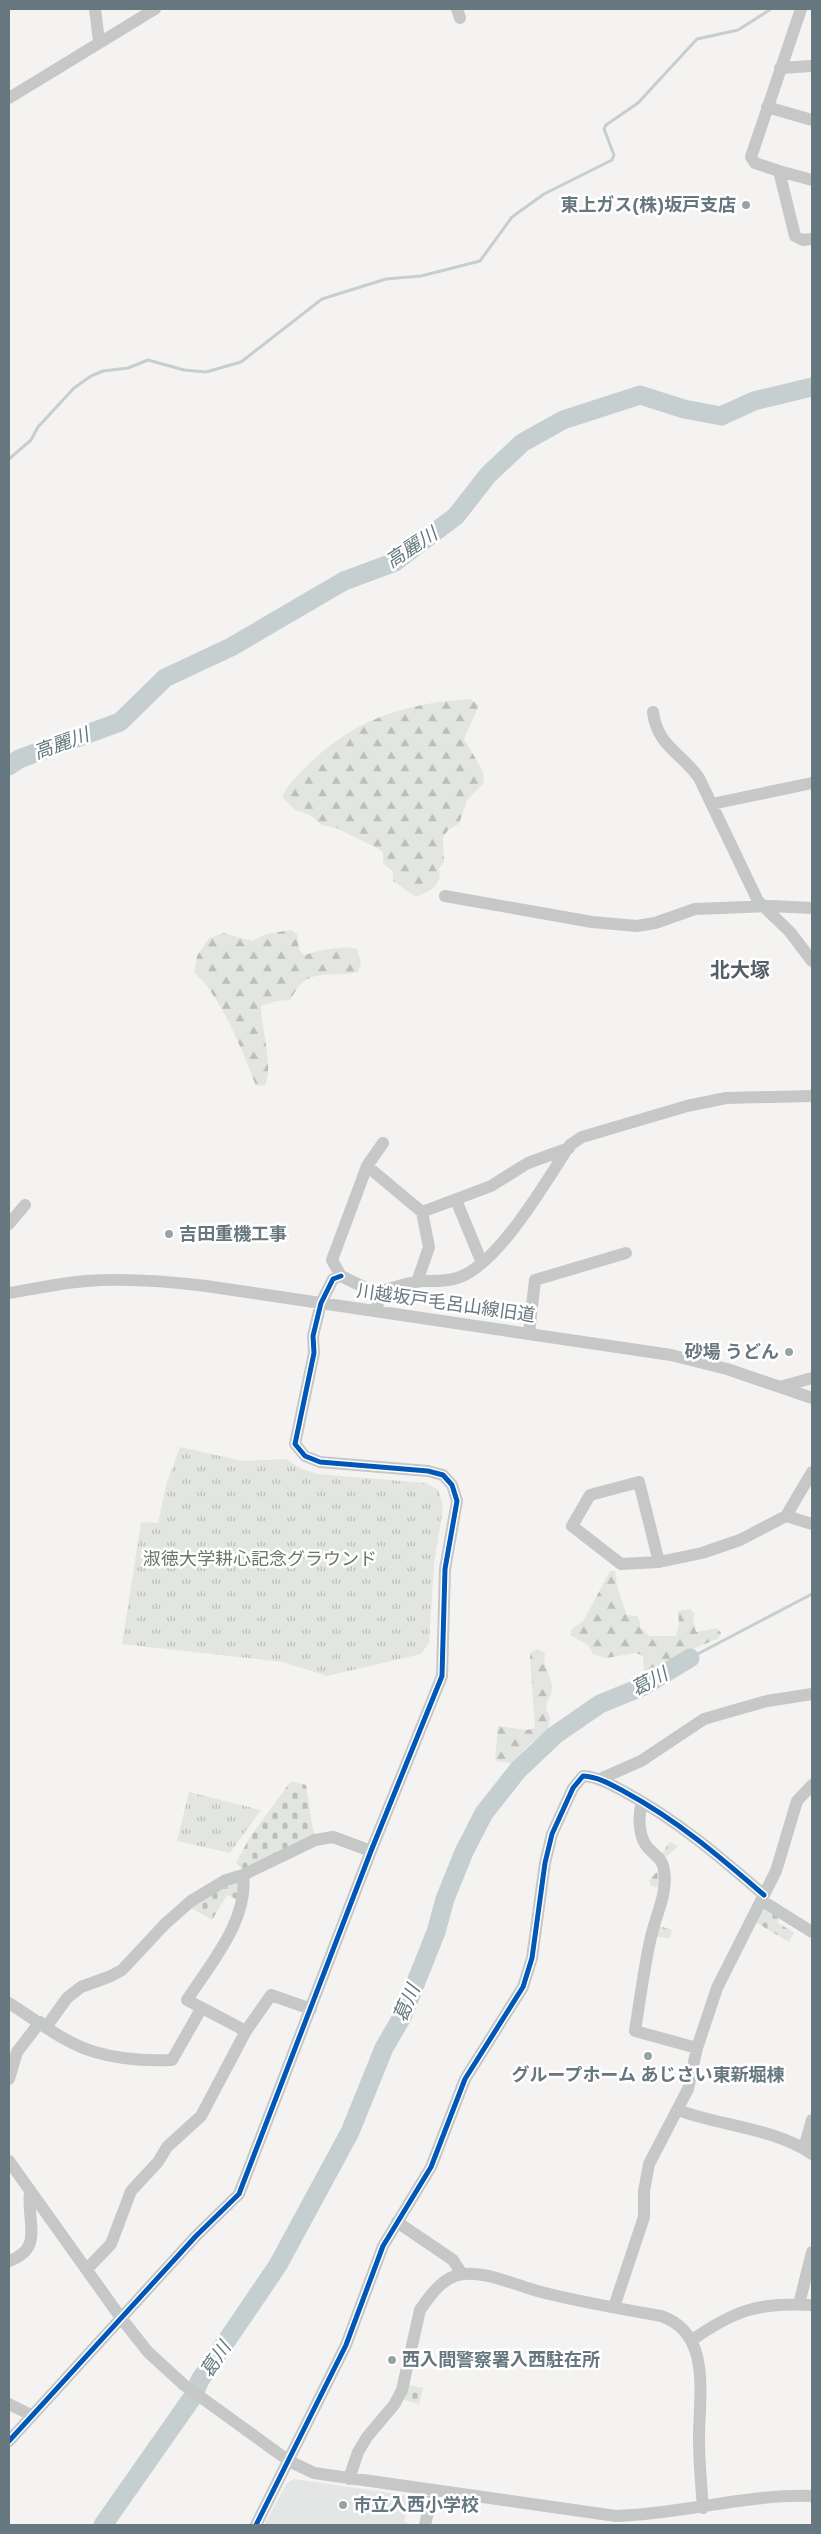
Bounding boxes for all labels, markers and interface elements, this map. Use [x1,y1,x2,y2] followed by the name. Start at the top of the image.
[560,193,736,215] place label: 東上ガス(株)坂戸支店
[740,199,752,211] marker: 東上ガス(株)坂戸支店
[381,520,443,572] water label: 高麗川
[30,721,93,763] water label: 高麗川
[710,957,770,981] district label: 北大塚
[179,1222,287,1244] place label: 吉田重機工事
[163,1228,175,1240] marker: 吉田重機工事
[355,1279,537,1325] street label: 川越坂戸毛呂山線旧道
[685,1340,779,1362] place label: 砂場 うどん
[783,1346,795,1358] marker: 砂場 うどん
[143,1547,377,1569] park label: 淑徳大学耕心記念グラウンド
[627,1661,673,1700] water label: 葛川
[388,1979,424,2025] water label: 葛川
[642,2050,654,2062] marker: グループホーム あじさい東新堀棟
[512,2063,784,2085] place label: グループホーム あじさい東新堀棟
[194,2335,236,2381] water label: 葛川
[402,2348,600,2370] place label: 西入間警察署入西駐在所
[386,2354,398,2366] marker: 西入間警察署入西駐在所
[353,2493,479,2515] place label: 市立入西小学校
[337,2499,349,2511] marker: 市立入西小学校

